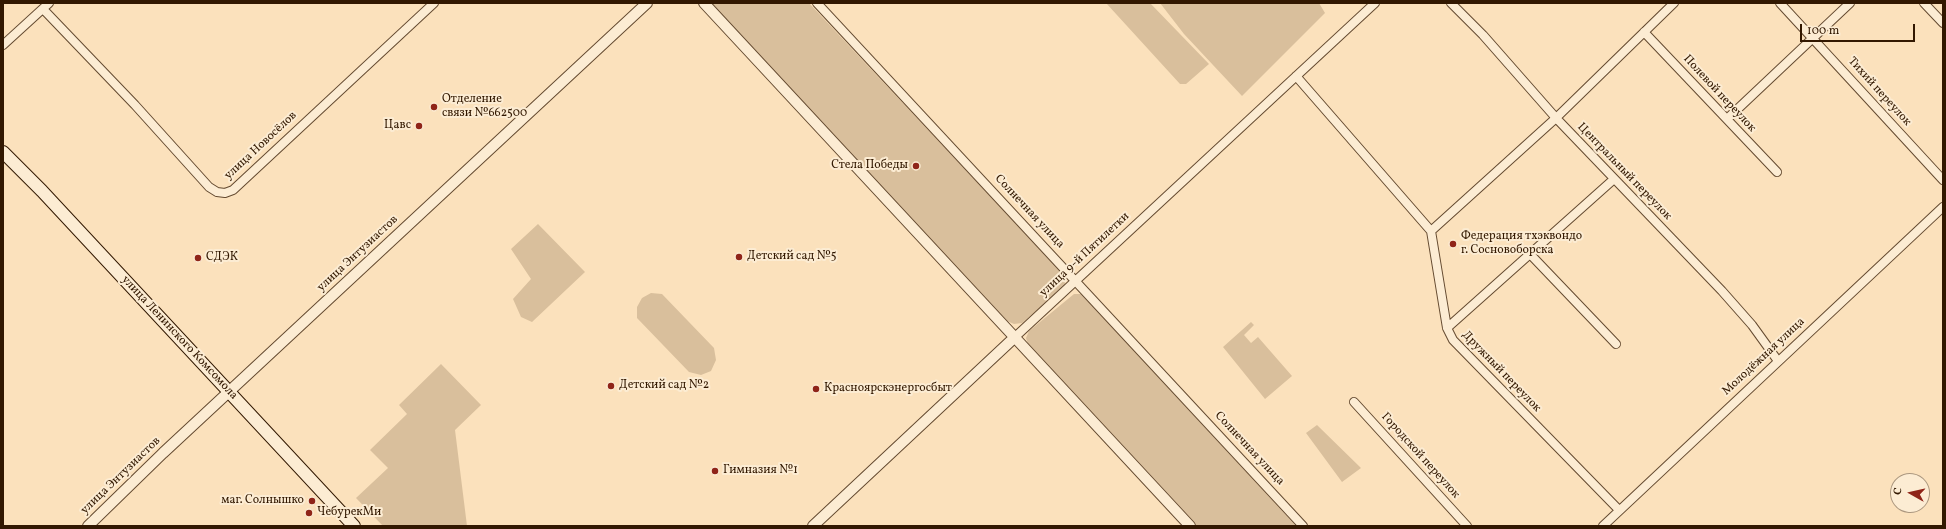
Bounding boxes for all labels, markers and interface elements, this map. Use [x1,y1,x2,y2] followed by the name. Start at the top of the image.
[1802,16,1917,42] scale bar
[1807,23,1839,39] text: 100 m
[1680,52,1758,136] street label: Полевой переулок
[1844,55,1914,129] street label: Тихий переулок
[442,93,527,121] place label: Отделение связи №662500
[429,102,439,112] marker: Отделение связи №662500
[222,109,300,183] street label: улица Новосёлов
[384,119,411,133] place label: Цавс
[1574,120,1674,224] street label: Центральный переулок
[414,121,424,131] marker: Цавс
[831,159,908,173] place label: Стела Победы
[911,161,921,171] marker: Стела Победы
[991,172,1067,252] street label: Солнечная улица
[1037,210,1133,300] street label: улица 9-й Пятилетки
[315,213,401,295] street label: улица Энтузиастов
[1461,230,1582,258] place label: Федерация тхэквондо г. Сосновоборска
[1448,239,1458,249] marker: Федерация тхэквондо г. Сосновоборска
[747,250,836,264] place label: Детский сад №5
[206,251,238,265] place label: СДЭК
[734,252,744,262] marker: Детский сад №5
[193,253,203,263] marker: СДЭК
[118,273,240,403] street label: улица Ленинского Комсомола
[1720,315,1808,399] street label: Молодёжная улица
[1458,328,1544,416] street label: Дружный переулок
[619,379,709,393] place label: Детский сад №2
[606,381,616,391] marker: Детский сад №2
[824,382,952,396] place label: Красноярскэнергосбыт
[811,384,821,394] marker: Красноярскэнергосбыт
[1211,409,1287,489] street label: Солнечная улица
[1378,410,1462,502] street label: Городской переулок
[78,434,164,518] street label: улица Энтузиастов
[723,464,798,478] place label: Гимназия №1
[710,466,720,476] marker: Гимназия №1
[1890,473,1930,513] north arrow
[1891,487,1907,496] text: С
[221,494,304,508] place label: маг. Солнышко
[307,496,317,506] marker: маг. Солнышко
[317,506,381,520] place label: ЧебурекМи
[304,508,314,518] marker: ЧебурекМи

